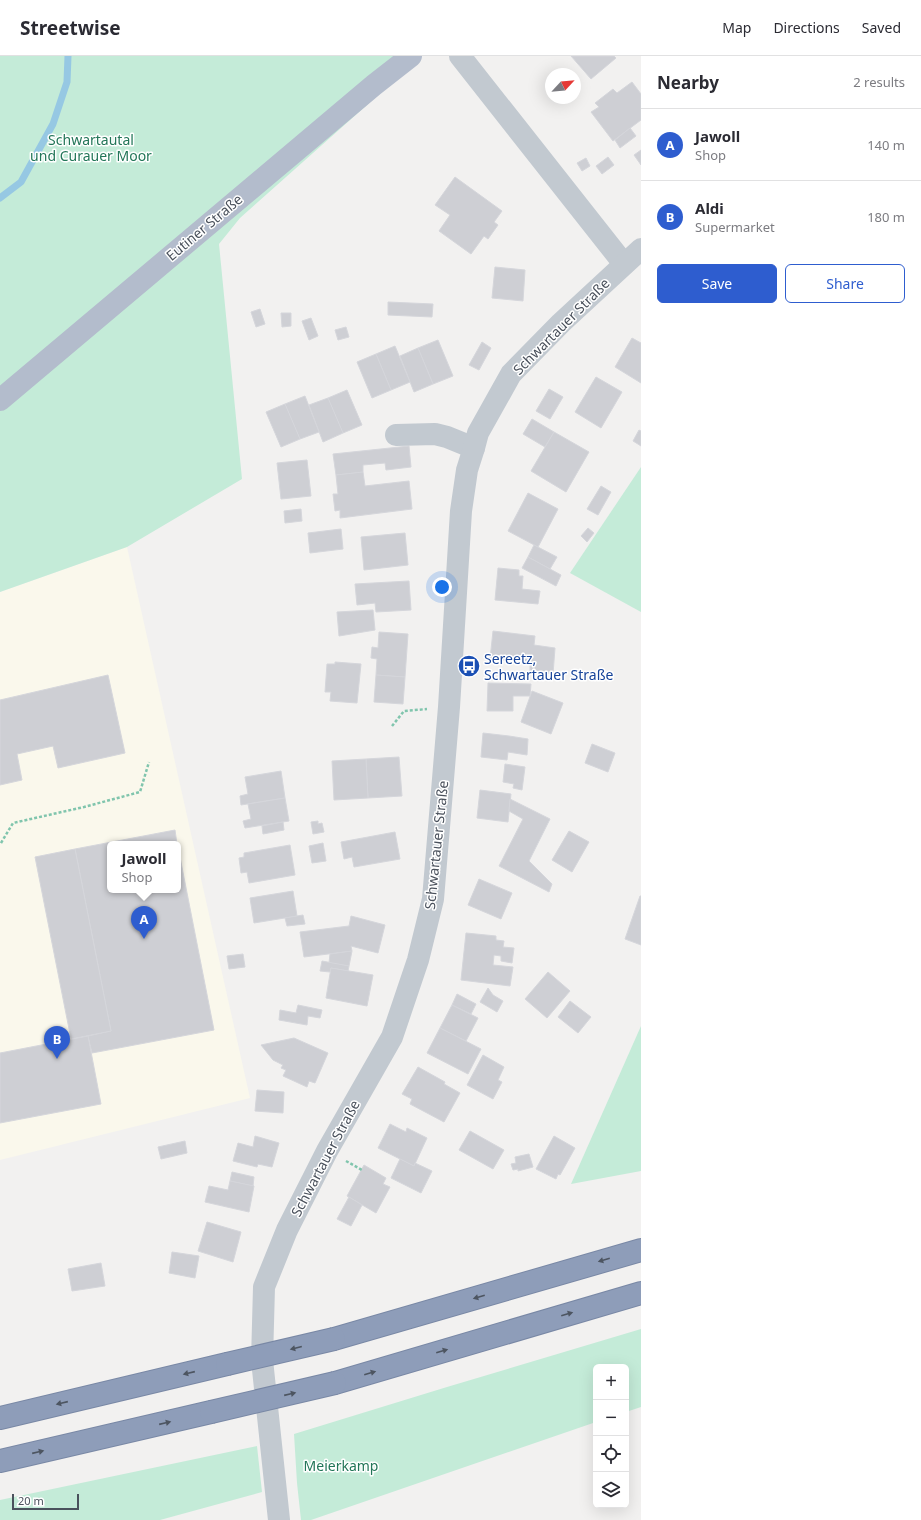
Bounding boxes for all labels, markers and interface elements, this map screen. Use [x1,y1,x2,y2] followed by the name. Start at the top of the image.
[20,15,121,41] text: Streetwise
[722,18,751,37] text: Map
[773,18,840,37] text: Directions
[862,18,901,37] text: Saved
[545,68,581,104] north arrow
[657,71,719,94] text: Nearby
[853,73,905,91] text: 2 results
[695,126,740,146] text: Jawoll
[30,130,152,165] park label: Schwartautal und Curauer Moor
[666,136,675,154] text: A
[867,136,905,154] text: 140 m
[695,146,726,164] text: Shop
[162,189,246,264] street label: Eutiner Straße
[695,198,724,218] text: Aldi
[666,208,674,226] text: B
[867,208,905,226] text: 180 m
[695,218,775,236] text: Supermarket
[657,264,777,303] button: Save
[785,264,905,303] button: Share
[509,273,614,378] street label: Schwartauer Straße
[432,577,452,597] your location
[484,649,614,684] place label: Sereetz, Schwartauer Straße
[456,653,482,679] bus stop icon: Sereetz, Schwartauer Straße
[420,780,452,910] street label: Schwartauer Straße
[107,841,181,893] popup
[121,848,167,868] text: Jawoll
[121,868,152,886] text: Shop
[131,906,157,939] pin: A
[44,1026,70,1059] pin: B
[286,1096,364,1220] street label: Schwartauer Straße
[597,1258,610,1264] one-way arrow
[472,1294,484,1300] one-way arrow
[561,1311,573,1317] one-way arrow
[290,1345,302,1351] one-way arrow
[437,1348,449,1354] one-way arrow
[593,1364,629,1508] map controls
[593,1364,629,1400] button: +
[364,1370,376,1376] one-way arrow
[183,1371,195,1377] one-way arrow
[284,1390,296,1396] one-way arrow
[593,1400,629,1436] button: −
[56,1401,69,1407] one-way arrow
[159,1420,171,1426] one-way arrow
[593,1436,629,1472] button: locate
[32,1449,44,1455] one-way arrow
[304,1456,378,1475] park label: Meierkamp
[593,1472,629,1508] button: layers
[12,1492,79,1511] scale bar
[18,1493,44,1508] text: 20 m

